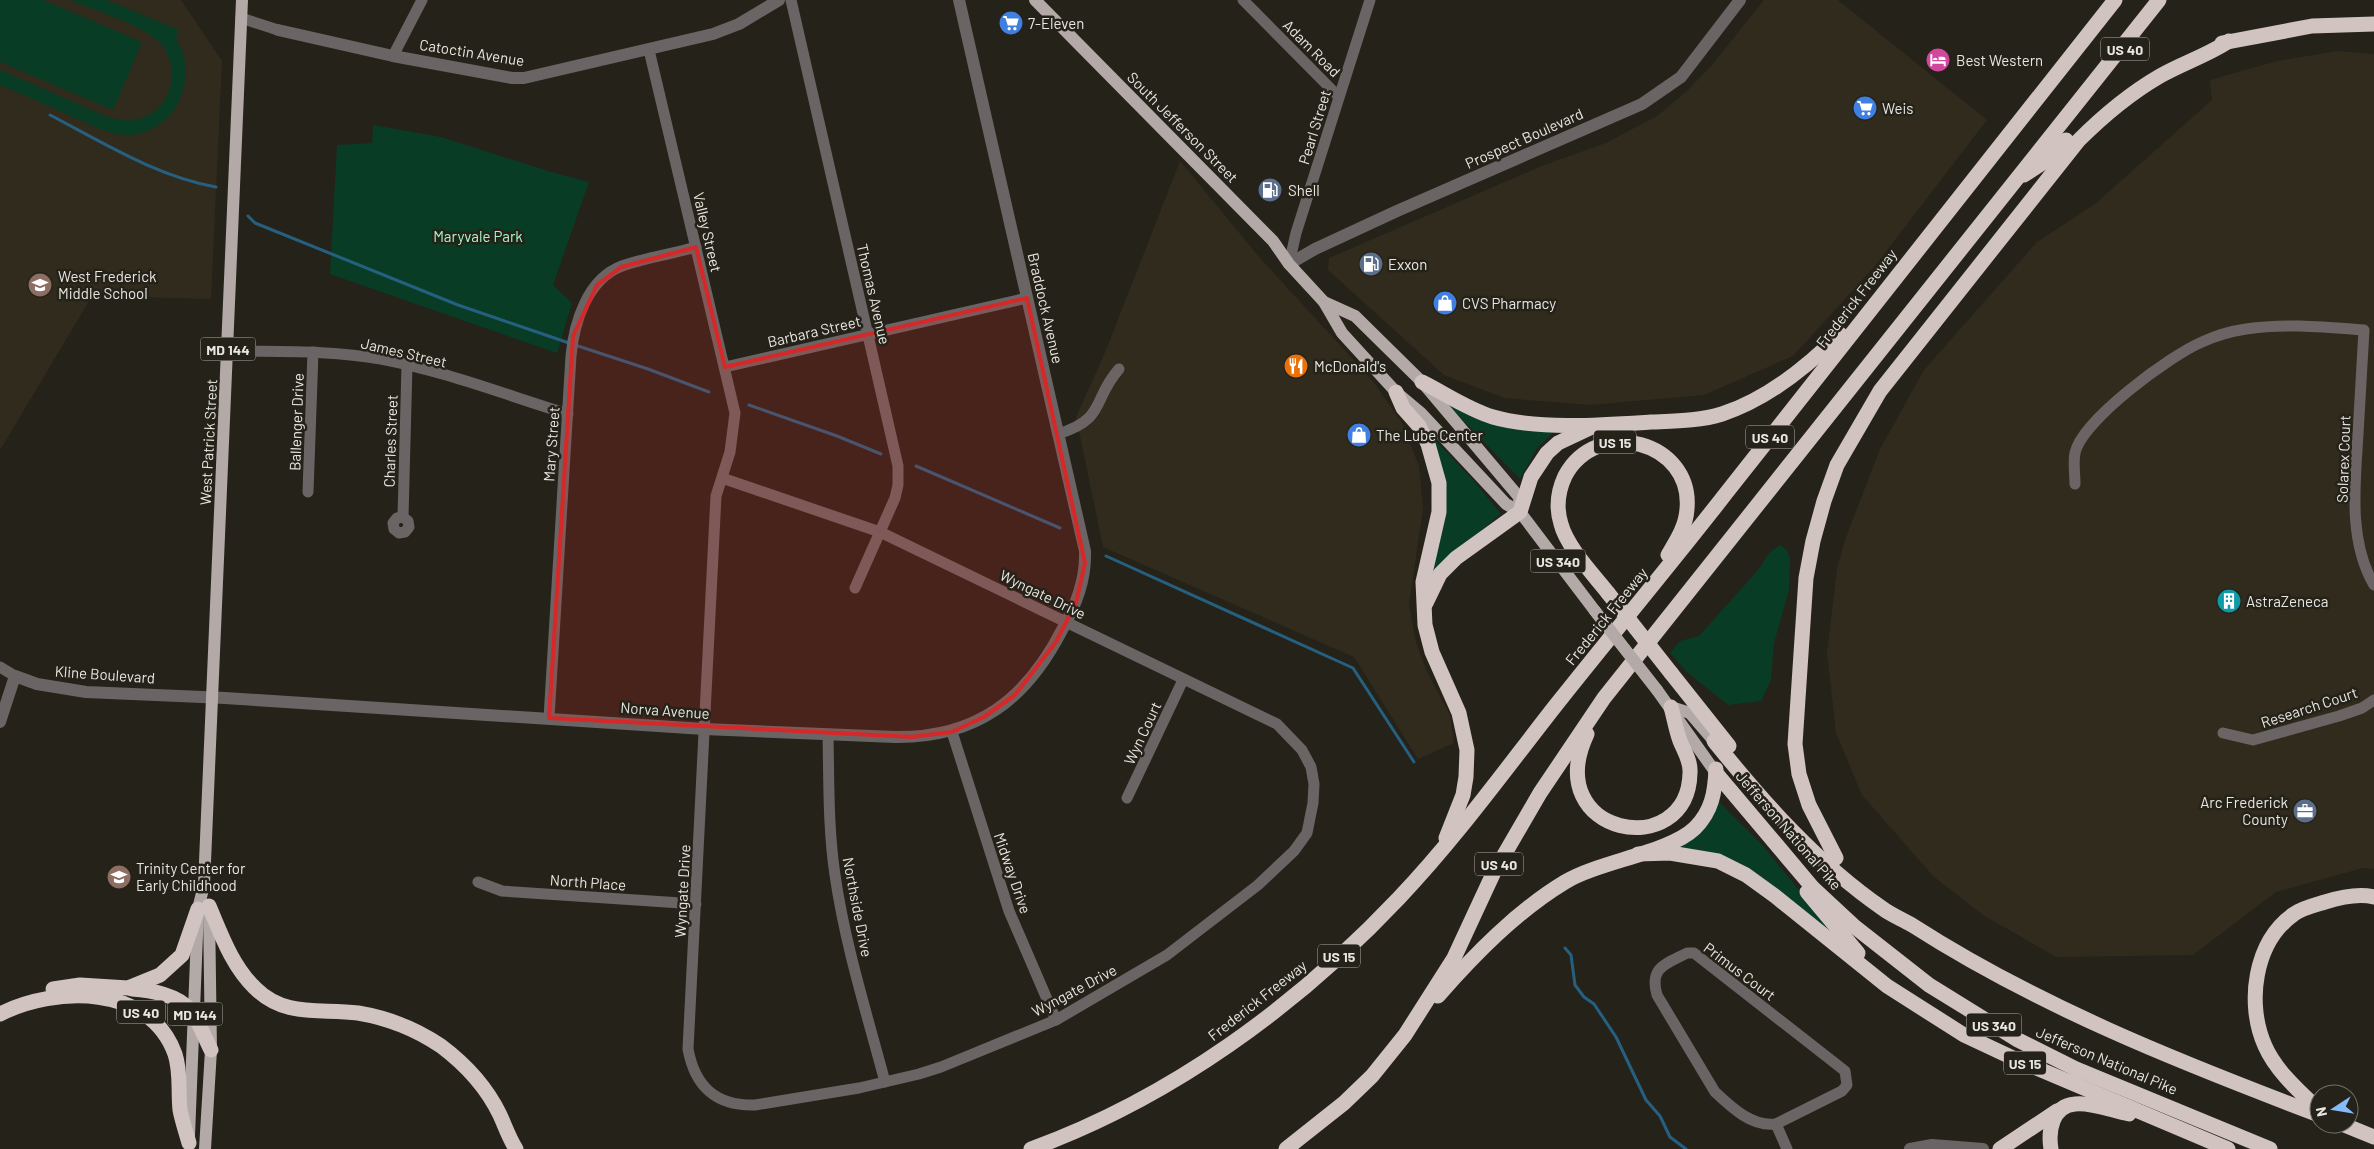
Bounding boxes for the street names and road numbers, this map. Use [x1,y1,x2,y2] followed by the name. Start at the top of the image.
[1280,16,1344,80] street label: Adam Road
[418,35,526,69] street label: Catoctin Avenue
[2101,38,2149,61] road number: US 40
[1124,68,1242,186] street label: South Jefferson Street
[1294,88,1334,166] street label: Pearl Street
[1462,104,1586,172] street label: Prospect Boulevard
[690,190,726,274] street label: Valley Street
[854,242,894,346] street label: Thomas Avenue
[1812,245,1900,351] street label: Frederick Freeway
[1025,251,1067,365] street label: Braddock Avenue
[766,312,862,350] street label: Barbara Street
[359,333,449,371] street label: James Street
[200,338,256,360] road number: MD 144
[285,373,307,471] street label: Ballenger Drive
[196,378,220,506] street label: West Patrick Street
[379,394,401,488] street label: Charles Street
[539,406,563,482] street label: Mary Street
[2332,415,2354,503] street label: Solarex Court
[1746,426,1794,448] road number: US 40
[1594,431,1636,454] road number: US 15
[1530,550,1586,572] road number: US 340
[1561,564,1651,668] street label: Frederick Freeway
[997,565,1089,623] street label: Wyngate Drive
[54,662,156,686] street label: Kline Boulevard
[2258,683,2360,731] street label: Research Court
[620,698,710,722] street label: Norva Avenue
[1120,699,1164,767] street label: Wyn Court
[1732,767,1846,893] street label: Jefferson National Pike
[991,830,1035,916] street label: Midway Drive
[671,844,693,938] street label: Wyngate Drive
[1475,852,1523,876] road number: US 40
[840,856,876,958] street label: Northside Drive
[549,870,627,894] street label: North Place
[1701,938,1779,1004] street label: Primus Court
[1318,944,1360,968] road number: US 15
[1204,956,1310,1044] street label: Frederick Freeway
[1029,960,1119,1020] street label: Wyngate Drive
[117,1000,165,1024] road number: US 40
[168,1002,222,1026] road number: MD 144
[1966,1014,2022,1036] road number: US 340
[2034,1022,2180,1098] street label: Jefferson National Pike
[2004,1052,2046,1074] road number: US 15

